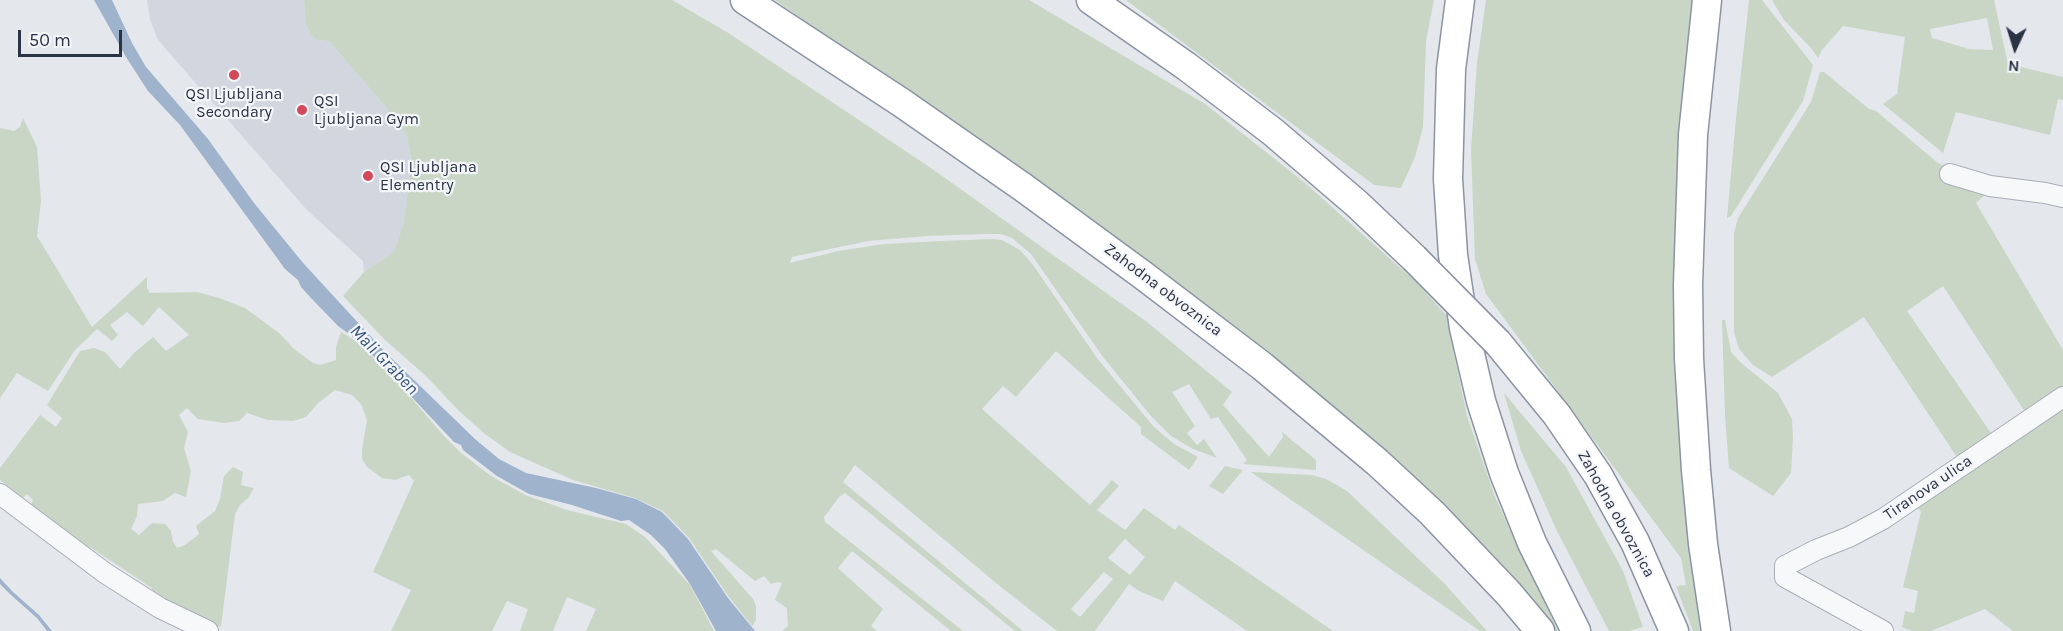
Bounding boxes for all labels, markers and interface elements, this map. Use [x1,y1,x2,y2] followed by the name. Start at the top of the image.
[21,18,124,56] scale bar
[1985,18,2045,78] north arrow
[29,29,71,51] text: 50 m
[2007,57,2020,76] text: N
[227,68,241,82] marker: QSI Ljubljana Secondary
[186,84,282,122] place label: QSI Ljubljana Secondary
[314,91,419,129] place label: QSI Ljubljana Gym
[295,103,309,117] marker: QSI Ljubljana Gym
[380,157,477,195] place label: QSI Ljubljana Elementry
[361,169,375,183] marker: QSI Ljubljana Elementry
[1100,239,1226,341] street label: Zahodna obvoznica
[345,320,423,400] water label: Mali Graben
[1573,447,1659,581] street label: Zahodna obvoznica
[1880,451,1976,525] street label: Tiranova ulica

